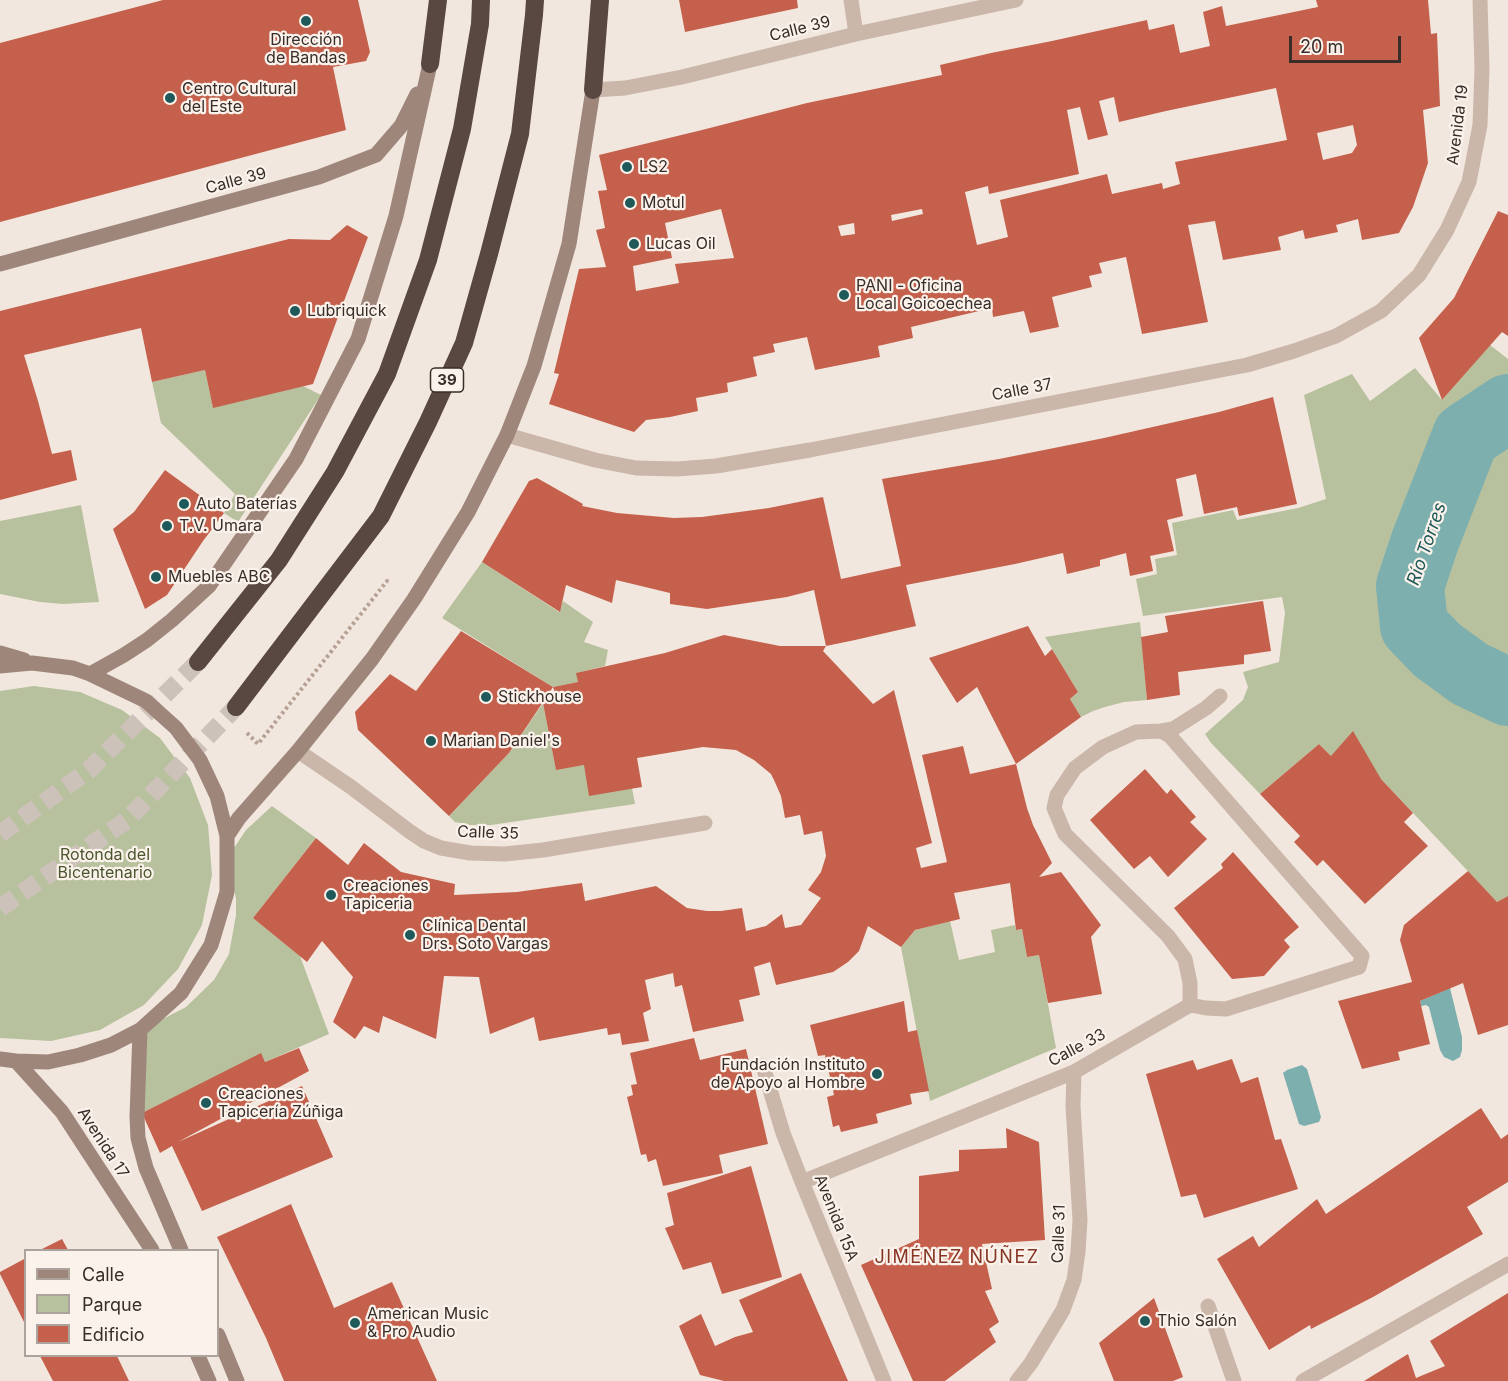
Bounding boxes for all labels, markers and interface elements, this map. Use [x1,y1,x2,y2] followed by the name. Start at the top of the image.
[768,12,832,46] street label: Calle 39
[299,14,313,28] marker: Dirección de Bandas
[1292,24,1404,62] scale bar
[266,30,346,68] place label: Dirección de Bandas
[1300,36,1343,57] text: 20 m
[182,79,296,117] place label: Centro Cultural del Este
[1444,84,1472,166] street label: Avenida 19
[163,91,177,105] marker: Centro Cultural del Este
[639,157,668,177] place label: LS2
[620,160,634,174] marker: LS2
[204,164,268,198] street label: Calle 39
[642,193,685,213] place label: Motul
[623,196,637,210] marker: Motul
[646,234,716,254] place label: Lucas Oil
[627,237,641,251] marker: Lucas Oil
[856,276,992,314] place label: PANI - Oficina Local Goicoechea
[837,288,851,302] marker: PANI - Oficina Local Goicoechea
[307,301,387,321] place label: Lubriquick
[288,304,302,318] marker: Lubriquick
[430,368,464,392] road number: 39
[990,375,1054,405] street label: Calle 37
[196,494,297,514] place label: Auto Baterías
[177,497,191,511] marker: Auto Baterías
[1403,500,1451,588] water label: Río Torres
[179,516,262,536] place label: T.V. Umara
[160,519,174,533] marker: T.V. Umara
[168,567,270,587] place label: Muebles ABC
[149,570,163,584] marker: Muebles ABC
[498,687,582,707] place label: Stickhouse
[479,690,493,704] marker: Stickhouse
[443,731,560,751] place label: Marian Daniel's
[424,734,438,748] marker: Marian Daniel's
[457,822,519,844] street label: Calle 35
[58,845,152,883] park label: Rotonda del Bicentenario
[343,876,429,914] place label: Creaciones Tapiceria
[324,888,338,902] marker: Creaciones Tapiceria
[422,916,548,954] place label: Clínica Dental Drs. Soto Vargas
[403,928,417,942] marker: Clínica Dental Drs. Soto Vargas
[1045,1025,1109,1071] street label: Calle 33
[711,1055,865,1093] place label: Fundación Instituto de Apoyo al Hombre
[870,1067,884,1081] marker: Fundación Instituto de Apoyo al Hombre
[218,1084,344,1122] place label: Creaciones Tapicería Zúñiga
[199,1096,213,1110] marker: Creaciones Tapicería Zúñiga
[73,1104,133,1182] street label: Avenida 17
[810,1172,862,1264] street label: Avenida 15A
[1048,1204,1070,1264] street label: Calle 31
[874,1247,1040,1269] district label: JIMÉNEZ NÚÑEZ
[24,1249,219,1357] legend
[82,1264,124,1285] text: Calle
[82,1294,142,1315] text: Parque
[367,1304,489,1342] place label: American Music & Pro Audio
[1157,1311,1237,1331] place label: Thio Salón
[1138,1314,1152,1328] marker: Thio Salón
[348,1316,362,1330] marker: American Music & Pro Audio
[82,1324,145,1345] text: Edificio

